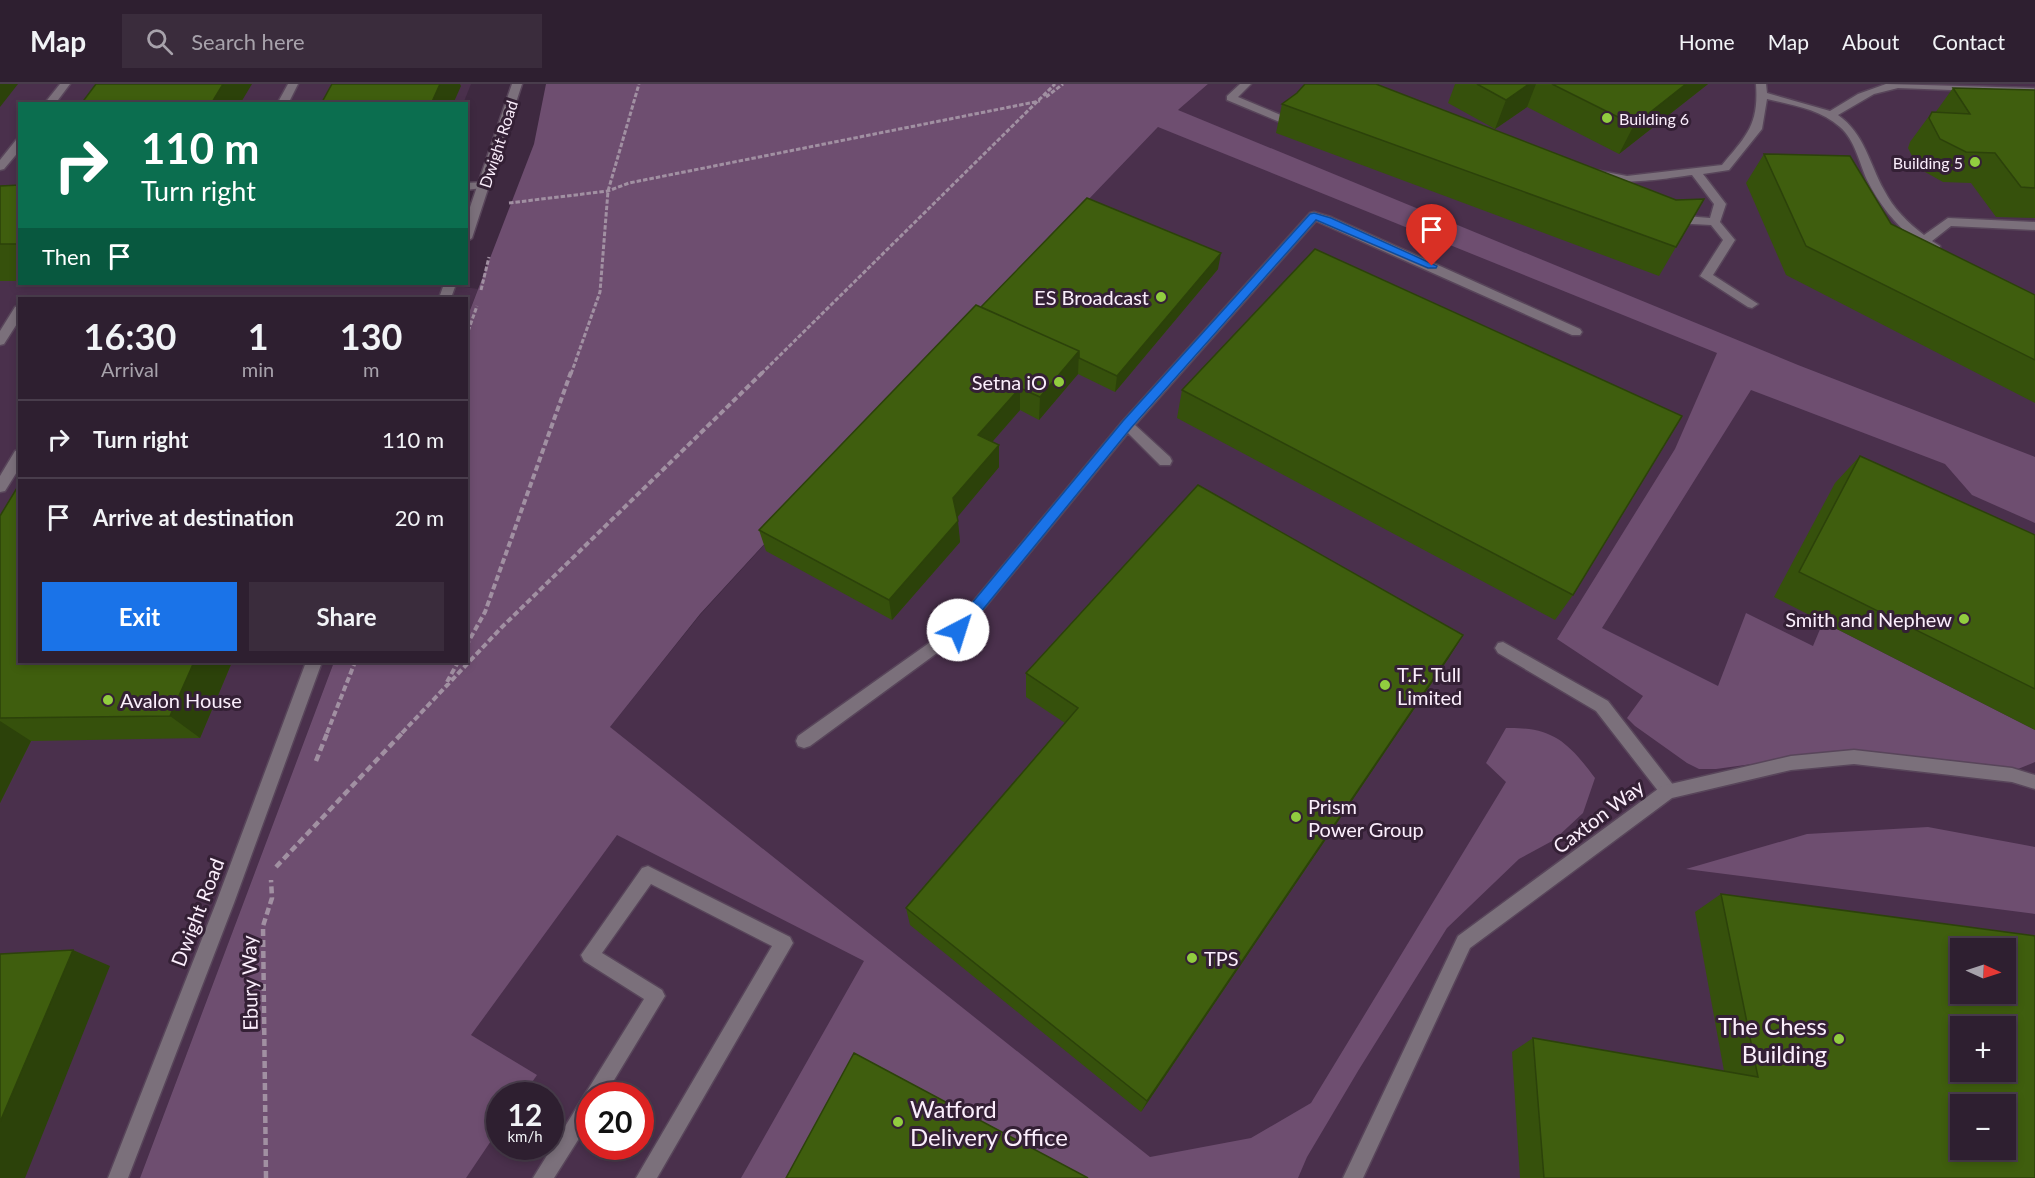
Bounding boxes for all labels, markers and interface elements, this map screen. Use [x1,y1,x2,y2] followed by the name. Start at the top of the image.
[122,14,542,68] search box
[30,24,86,58] text: Map
[143,25,176,58] icon: search
[191,28,305,55] text: Search here
[1679,29,1735,54] text: Home
[1768,29,1809,54] text: Map
[1842,29,1899,54] text: About
[1932,29,2005,54] text: Contact
[475,98,521,190] street label: Dwight Road
[1619,109,1689,128] place label: Building 6
[1600,111,1614,125] marker: Building 6
[141,123,259,173] text: 110 m
[42,126,120,204] icon: right
[1893,153,1963,172] place label: Building 5
[1968,155,1982,169] marker: Building 5
[141,174,256,207] text: Turn right
[1406,204,1457,266] pin
[1415,213,1448,246] icon: arrive
[103,240,136,273] icon: arrive
[42,243,91,270] text: Then
[1034,285,1149,309] place label: ES Broadcast
[1154,290,1168,304] marker: ES Broadcast
[84,314,176,358] text: 16:30
[248,314,269,358] text: 1
[340,314,402,358] text: 130
[101,357,159,381] text: Arrival
[242,357,274,381] text: min
[363,357,379,381] text: m
[972,370,1047,394] place label: Setna iO
[1052,375,1066,389] marker: Setna iO
[42,423,75,456] icon: right
[93,426,188,453] text: Turn right
[382,426,444,453] text: 110 m
[42,501,75,534] icon: arrive
[93,504,294,531] text: Arrive at destination
[395,504,444,531] text: 20 m
[42,582,237,651] button: Exit
[249,582,444,651] button: Share
[926,598,990,662] position arrow
[1785,607,1952,631] place label: Smith and Nephew
[1957,612,1971,626] marker: Smith and Nephew
[1397,662,1462,709] place label: T.F. Tull Limited
[1378,678,1392,692] marker: T.F. Tull Limited
[120,688,242,712] place label: Avalon House
[101,693,115,707] marker: Avalon House
[1548,774,1649,858] street label: Caxton Way
[1308,794,1424,841] place label: Prism Power Group
[1289,810,1303,824] marker: Prism Power Group
[165,855,229,969] street label: Dwight Road
[236,934,262,1031] street label: Ebury Way
[1950,938,2016,1004] north arrow
[1950,938,2016,1160] map controls
[1204,946,1239,970] place label: TPS
[1185,951,1199,965] marker: TPS
[1718,1011,1827,1068] place label: The Chess Building
[1950,1016,2016,1082] button: +
[1832,1032,1846,1046] marker: The Chess Building
[576,1082,654,1160] speed limit sign: 20
[910,1094,1068,1151] place label: Watford Delivery Office
[1950,1094,2016,1160] button: −
[508,1096,542,1132] text: 12
[891,1115,905,1129] marker: Watford Delivery Office
[507,1127,543,1145] text: km/h

